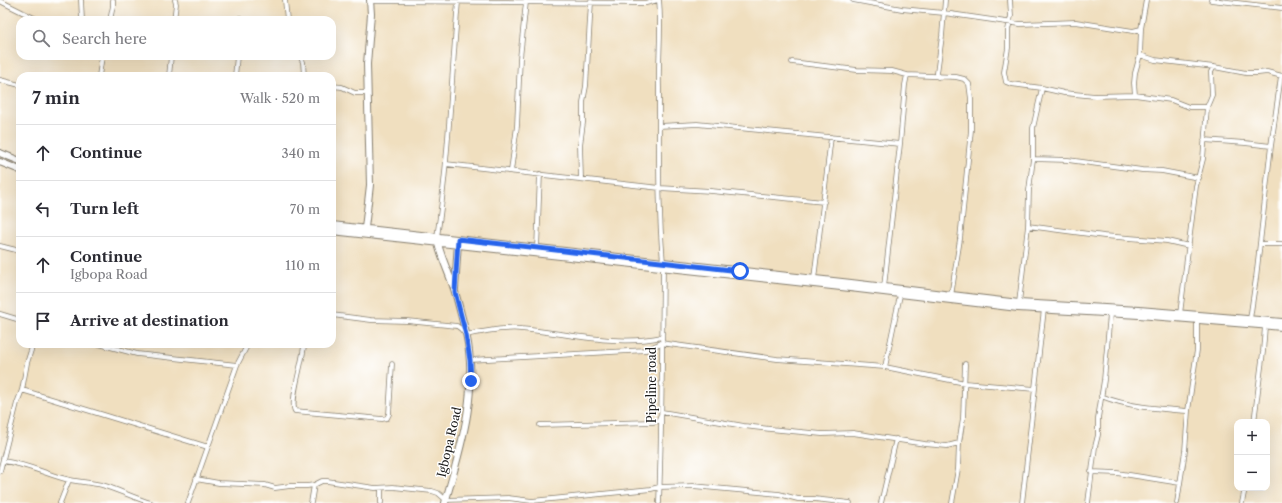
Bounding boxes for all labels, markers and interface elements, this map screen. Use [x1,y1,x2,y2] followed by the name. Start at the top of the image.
[16,16,336,60] search box
[30,27,52,49] icon: search
[62,29,147,48] text: Search here
[32,88,80,108] text: 7 min
[240,90,320,106] text: Walk · 520 m
[32,142,54,164] icon: ahead
[70,143,142,162] text: Continue
[282,145,320,161] text: 340 m
[32,198,54,220] icon: left
[70,199,139,218] text: Turn left
[290,201,320,217] text: 70 m
[70,247,142,266] text: Continue
[32,254,54,276] icon: ahead
[285,257,320,273] text: 110 m
[731,262,749,280] route start
[70,266,148,282] text: Igbopa Road
[32,310,54,332] icon: arrive
[70,311,229,330] text: Arrive at destination
[644,346,659,423] street label: Pipeline road
[462,372,480,390] route end
[434,405,465,479] street label: Igbopa Road
[1234,419,1270,491] map controls
[1234,419,1270,455] button: +
[1234,455,1270,491] button: −

